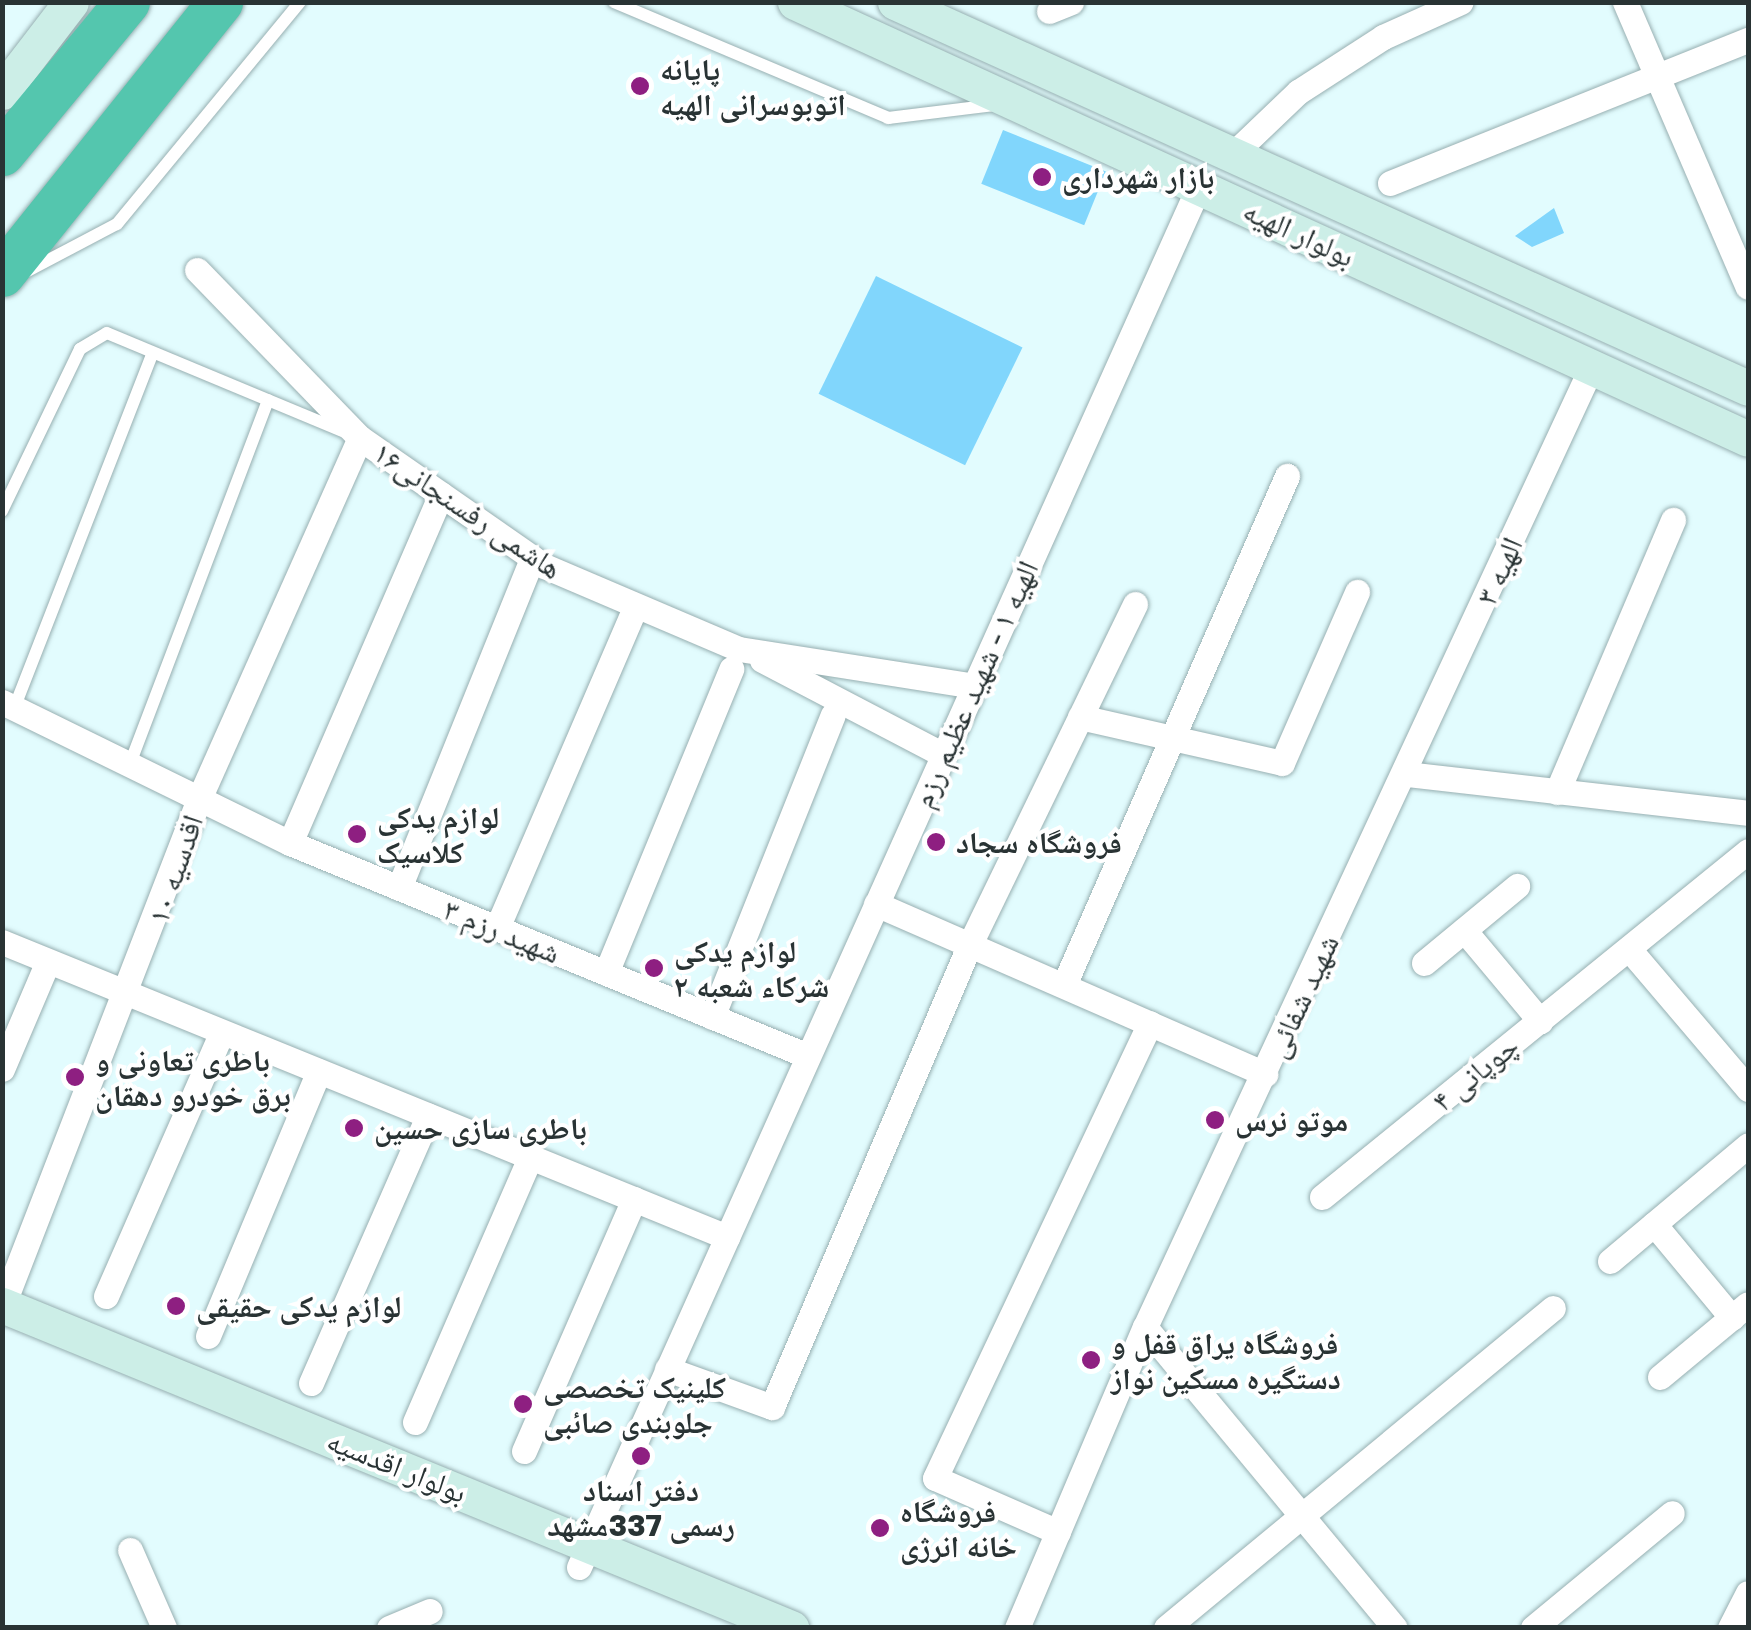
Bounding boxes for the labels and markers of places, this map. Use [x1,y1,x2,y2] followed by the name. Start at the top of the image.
[660,51,846,122] place label: پایانه اتوبوسرانی الهیه
[629,75,651,97] marker: پایانه اتوبوسرانی الهیه
[1062,159,1214,195] place label: بازار شهرداری
[1031,166,1053,188] marker: بازار شهرداری
[377,799,499,870] place label: لوازم یدکی کلاسیک
[346,823,368,845] marker: لوازم یدکی کلاسیک
[956,824,1122,860] place label: فروشگاه سجاد
[925,831,947,853] marker: فروشگاه سجاد
[674,933,829,1004] place label: لوازم یدکی شرکاء شعبه ۲
[643,957,665,979] marker: لوازم یدکی شرکاء شعبه ۲
[95,1042,291,1112] place label: باطری تعاونی و برق خودرو دهقان
[64,1066,86,1088] marker: باطری تعاونی و برق خودرو دهقان
[1235,1102,1348,1138] place label: موتو نرس
[1204,1109,1226,1131] marker: موتو نرس
[374,1110,587,1146] place label: باطری سازی حسین
[343,1117,365,1139] marker: باطری سازی حسین
[196,1288,402,1324] place label: لوازم یدکی حقیقی
[165,1295,187,1317] marker: لوازم یدکی حقیقی
[1111,1325,1341,1396] place label: فروشگاه یراق قفل و دستگیره مسکین نواز
[1080,1349,1102,1371] marker: فروشگاه یراق قفل و دستگیره مسکین نواز
[543,1369,726,1440] place label: کلینیک تخصصی جلوبندی صائبی
[512,1393,534,1415] marker: کلینیک تخصصی جلوبندی صائبی
[630,1445,652,1467] marker: دفتر اسناد رسمی 337مشهد
[547,1472,735,1542] place label: دفتر اسناد رسمی 337مشهد
[900,1493,1017,1564] place label: فروشگاه خانه انرژی
[869,1517,891,1539] marker: فروشگاه خانه انرژی

